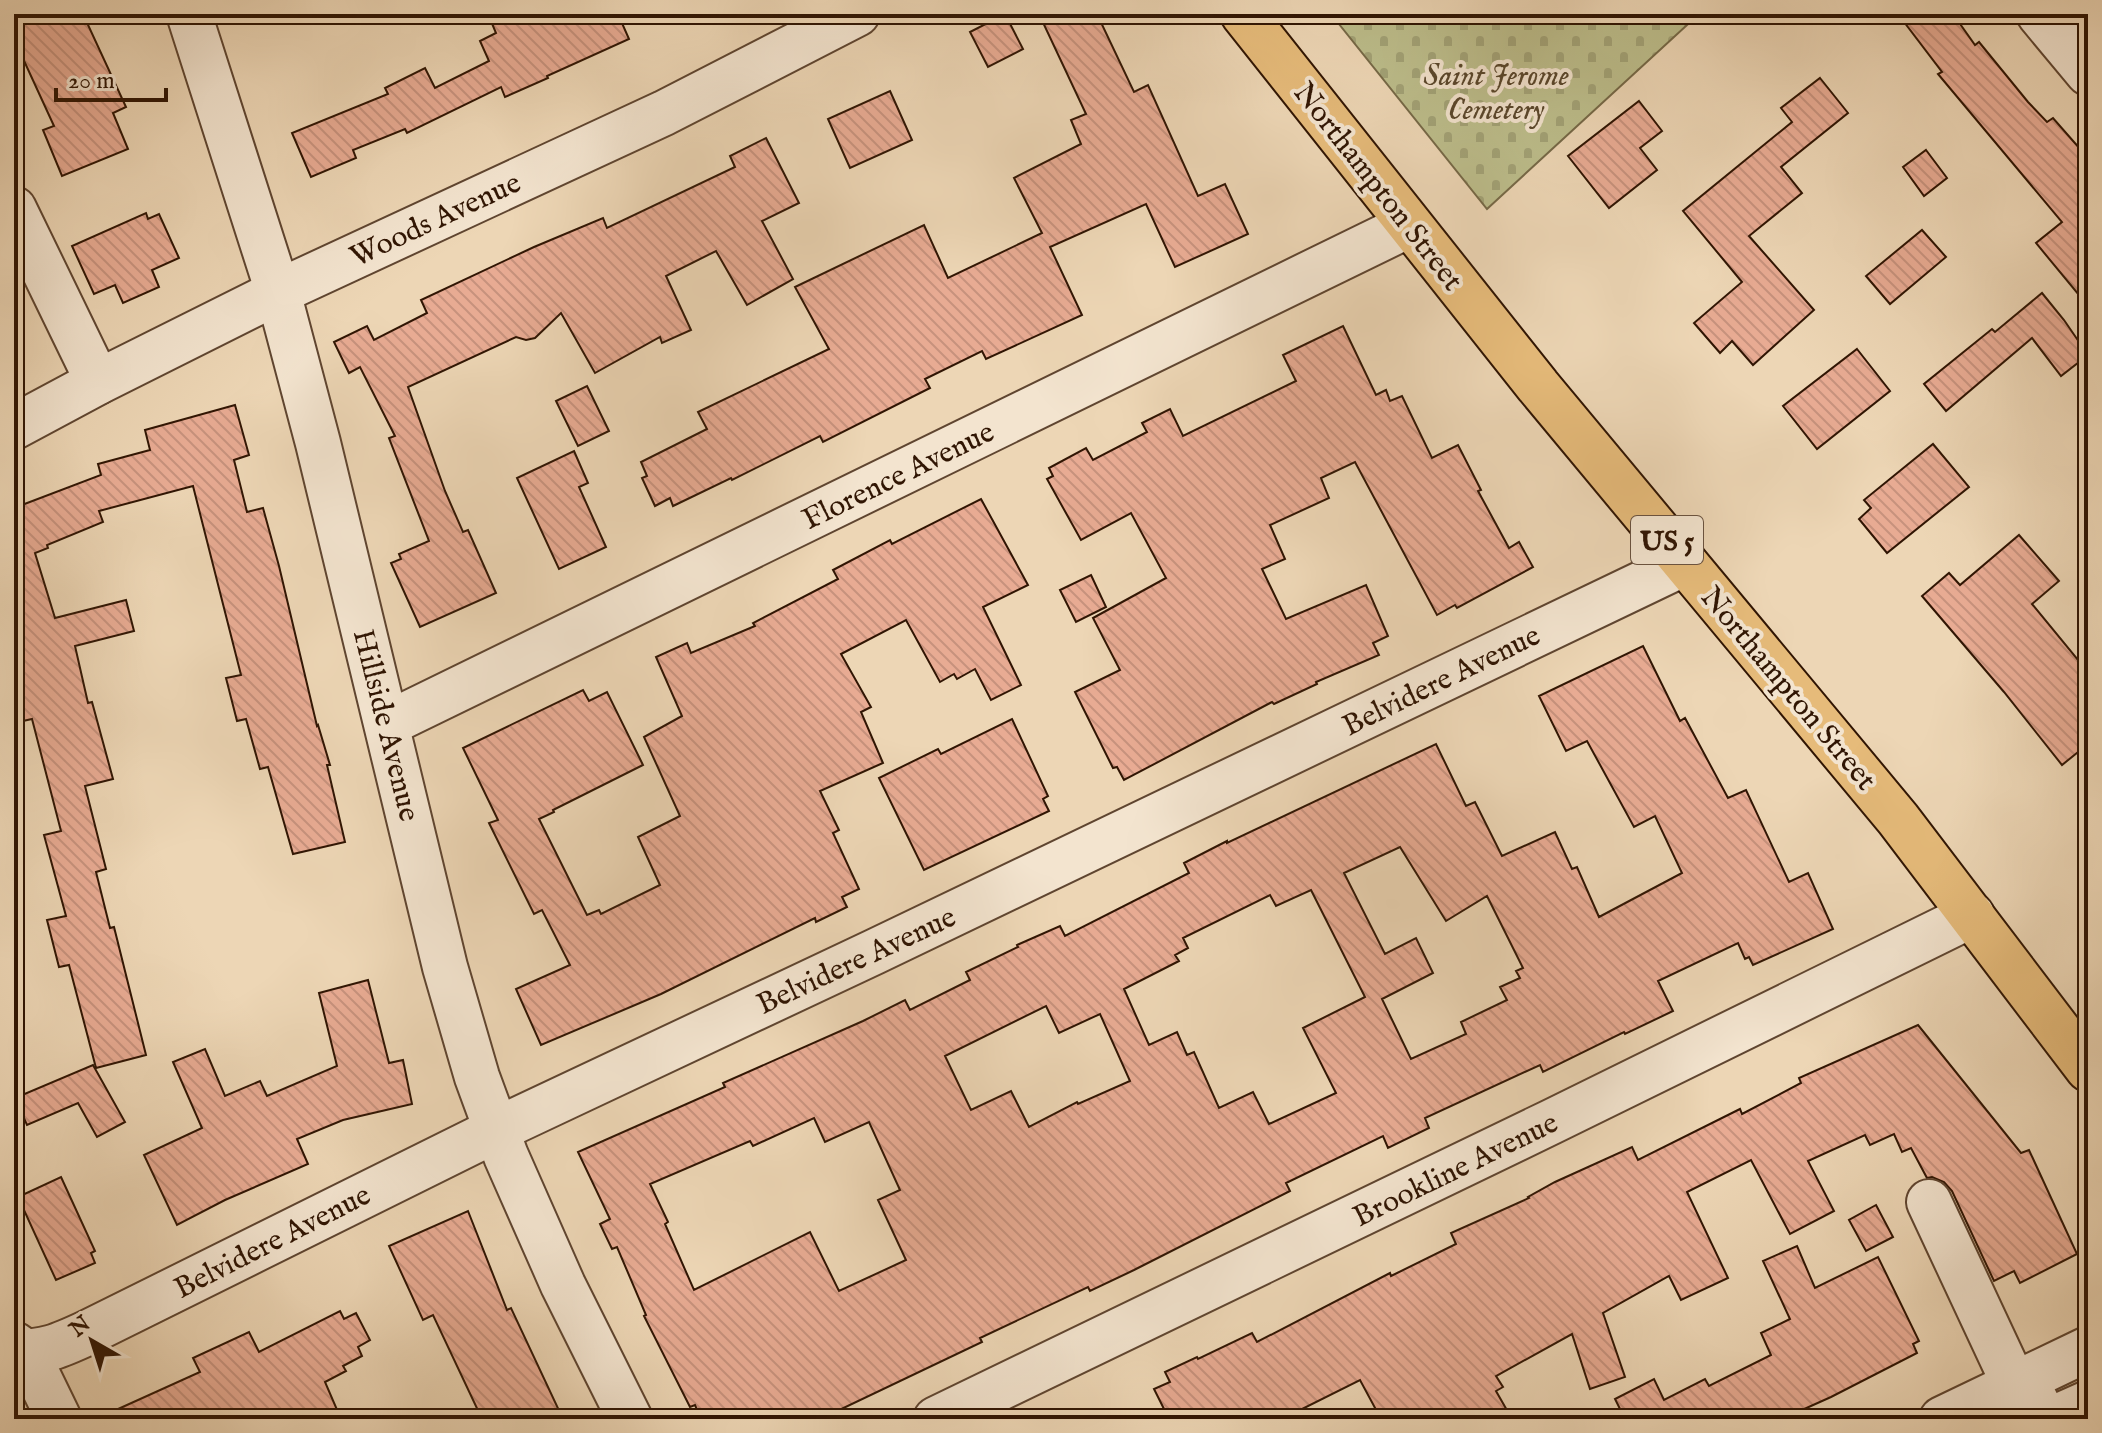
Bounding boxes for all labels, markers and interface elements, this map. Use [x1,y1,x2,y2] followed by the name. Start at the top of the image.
[56,52,166,102] scale bar
[1423,58,1569,130] park label: Saint Jerome Cemetery
[68,66,115,97] text: 20 m
[1284,75,1471,299] street label: Northampton Street
[344,165,527,277] street label: Woods Avenue
[797,414,1001,540] street label: Florence Avenue
[1631,516,1703,564] road number: US 5
[1691,580,1884,799] street label: Northampton Street
[1337,617,1547,746] street label: Belvidere Avenue
[343,625,427,825] street label: Hillside Avenue
[751,899,963,1025] street label: Belvidere Avenue
[1347,1105,1565,1237] street label: Brookline Avenue
[168,1177,378,1309] street label: Belvidere Avenue
[52,1301,132,1381] north arrow
[64,1310,97,1345] text: N

